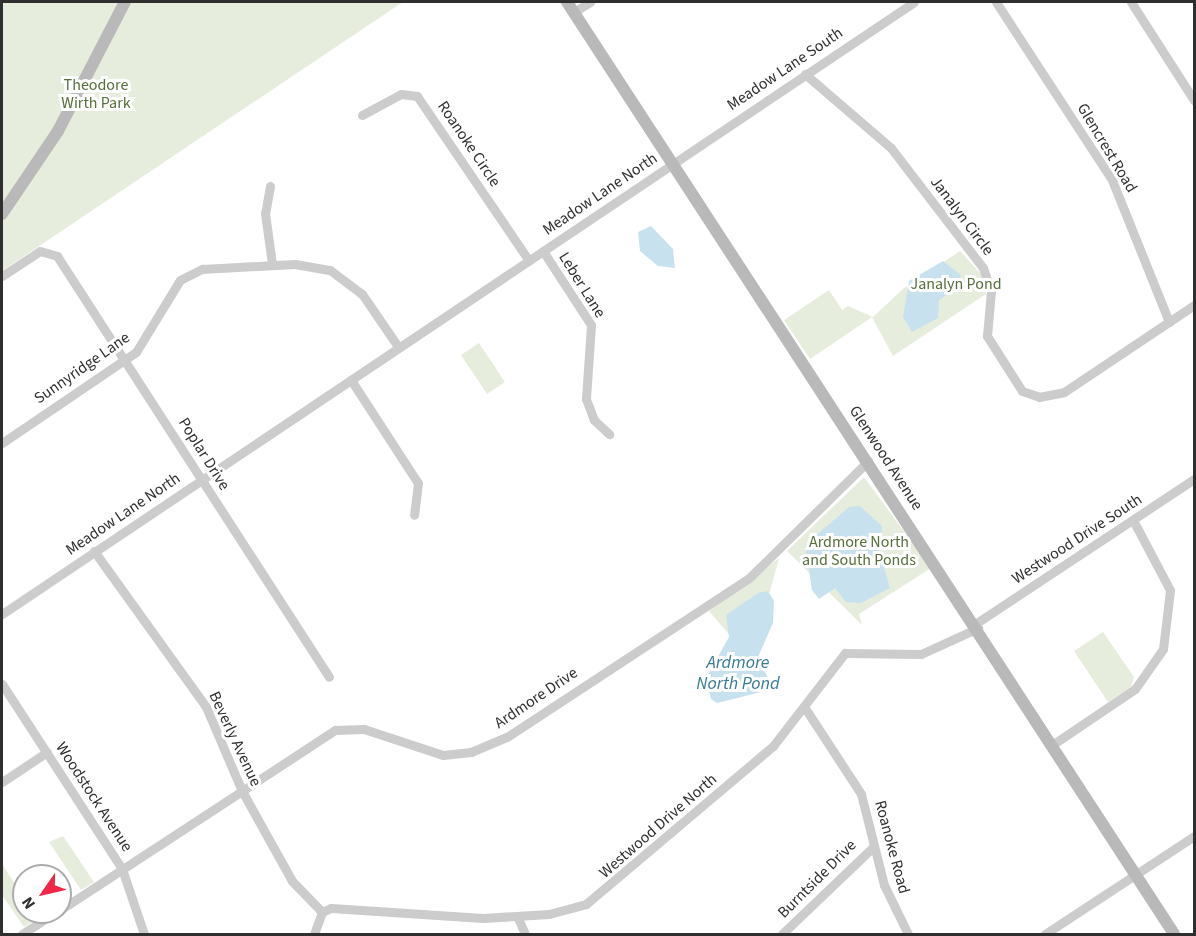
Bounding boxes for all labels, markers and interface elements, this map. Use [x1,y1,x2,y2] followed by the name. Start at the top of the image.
[724,23,846,115] street label: Meadow Lane South
[61,75,131,113] park label: Theodore Wirth Park
[433,97,505,191] street label: Roanoke Circle
[1073,100,1141,196] street label: Glencrest Road
[539,149,661,239] street label: Meadow Lane North
[926,173,998,259] street label: Janalyn Circle
[554,249,610,321] street label: Leber Lane
[910,274,1002,294] park label: Janalyn Pond
[31,328,133,408] street label: Sunnyridge Lane
[845,402,927,514] street label: Glenwood Avenue
[174,414,234,494] street label: Poplar Drive
[62,469,184,559] street label: Meadow Lane North
[1008,490,1146,588] street label: Westwood Drive South
[802,532,916,570] park label: Ardmore North and South Ponds
[696,653,780,696] water label: Ardmore North Pond
[491,663,581,733] street label: Ardmore Drive
[205,689,265,789] street label: Beverly Avenue
[51,739,137,855] street label: Woodstock Avenue
[595,770,721,882] street label: Westwood Drive North
[870,798,914,896] street label: Roanoke Road
[774,836,860,922] street label: Burntside Drive
[12,864,72,924] north arrow
[17,892,41,914] text: N

